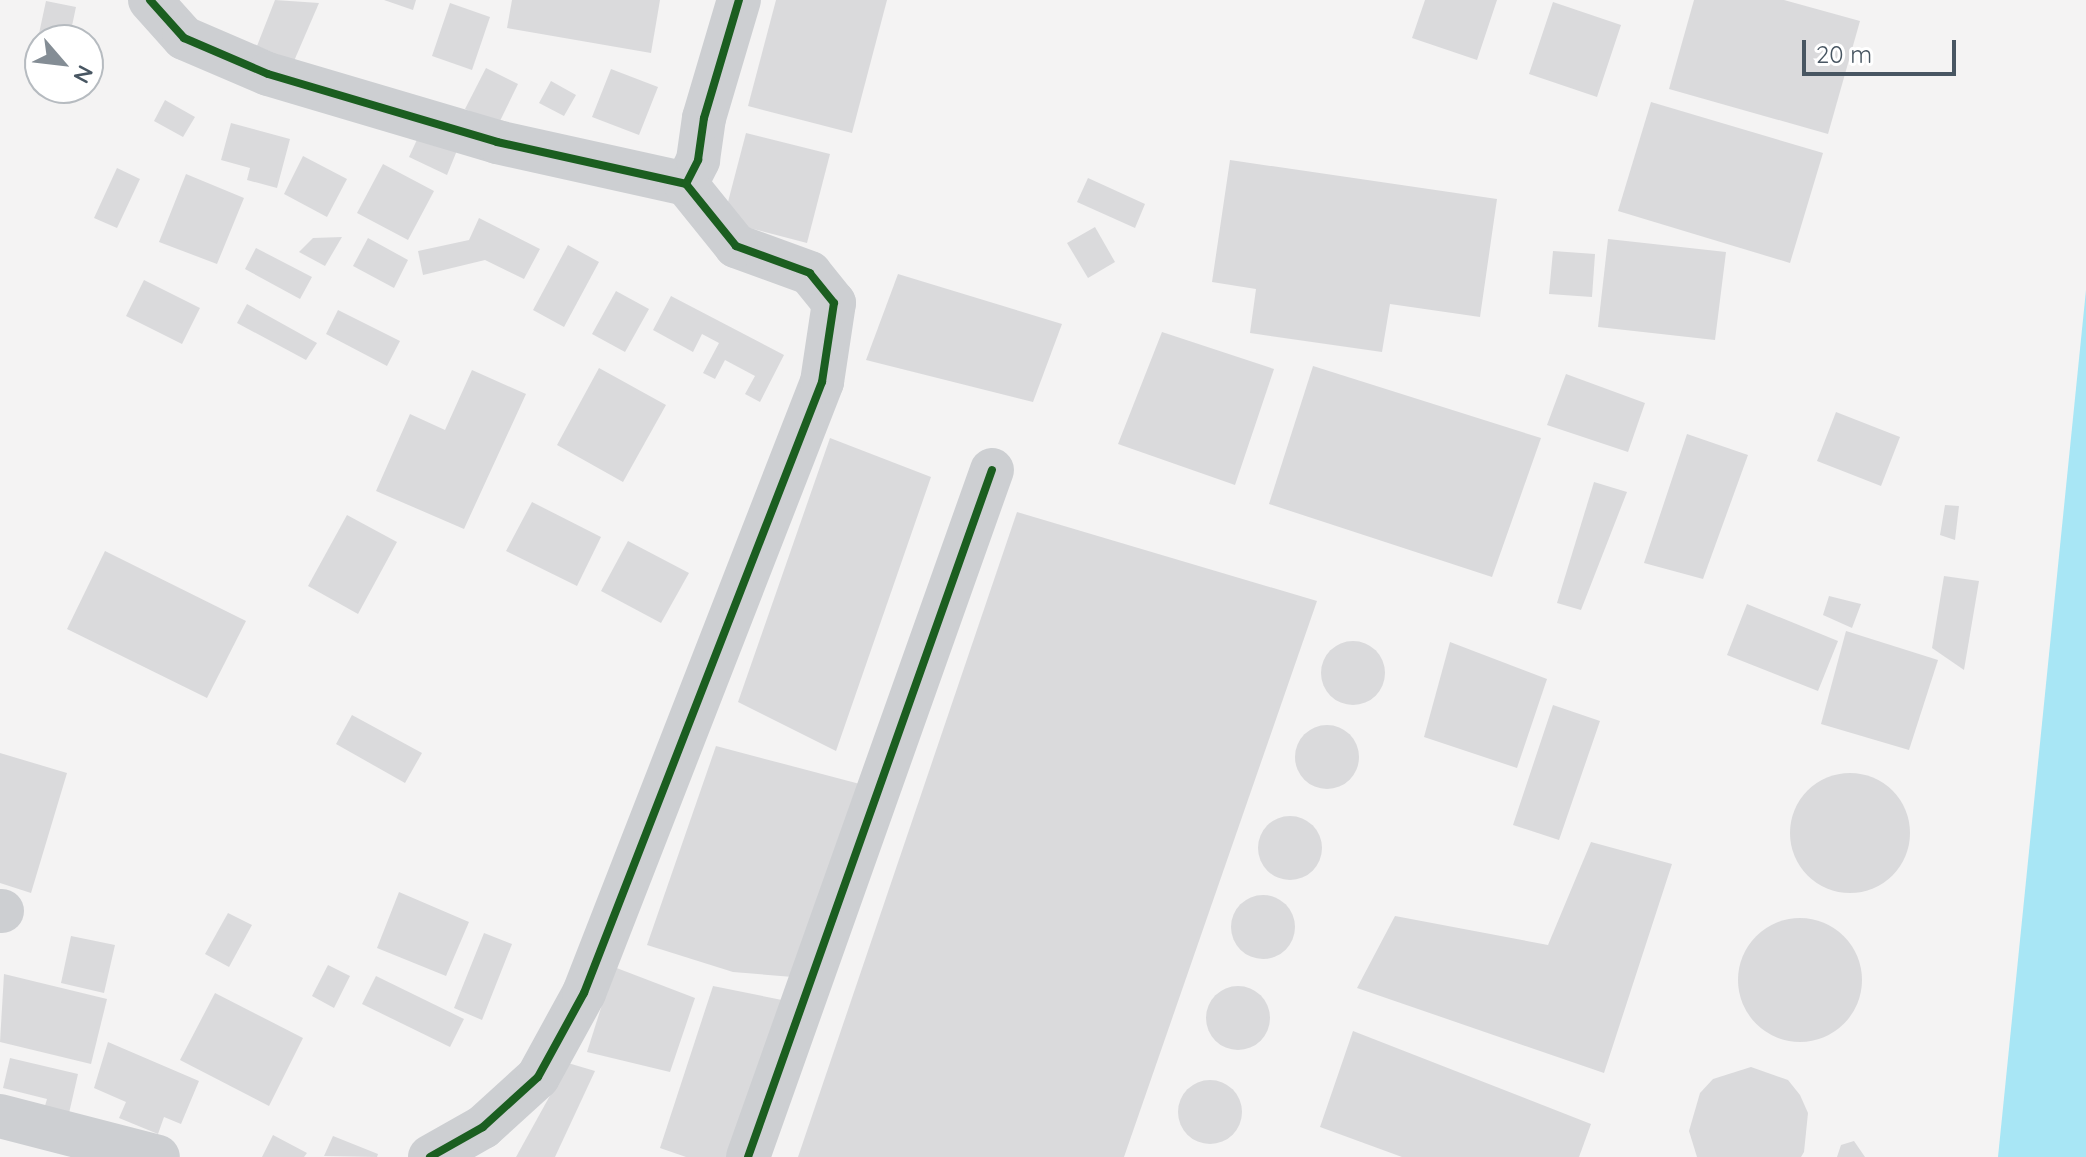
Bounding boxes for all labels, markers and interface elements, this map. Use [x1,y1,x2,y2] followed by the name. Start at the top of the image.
[24,24,104,104] north arrow
[1806,24,1960,74] scale bar
[1816,39,1872,69] text: 20 m
[67,61,100,88] text: N

